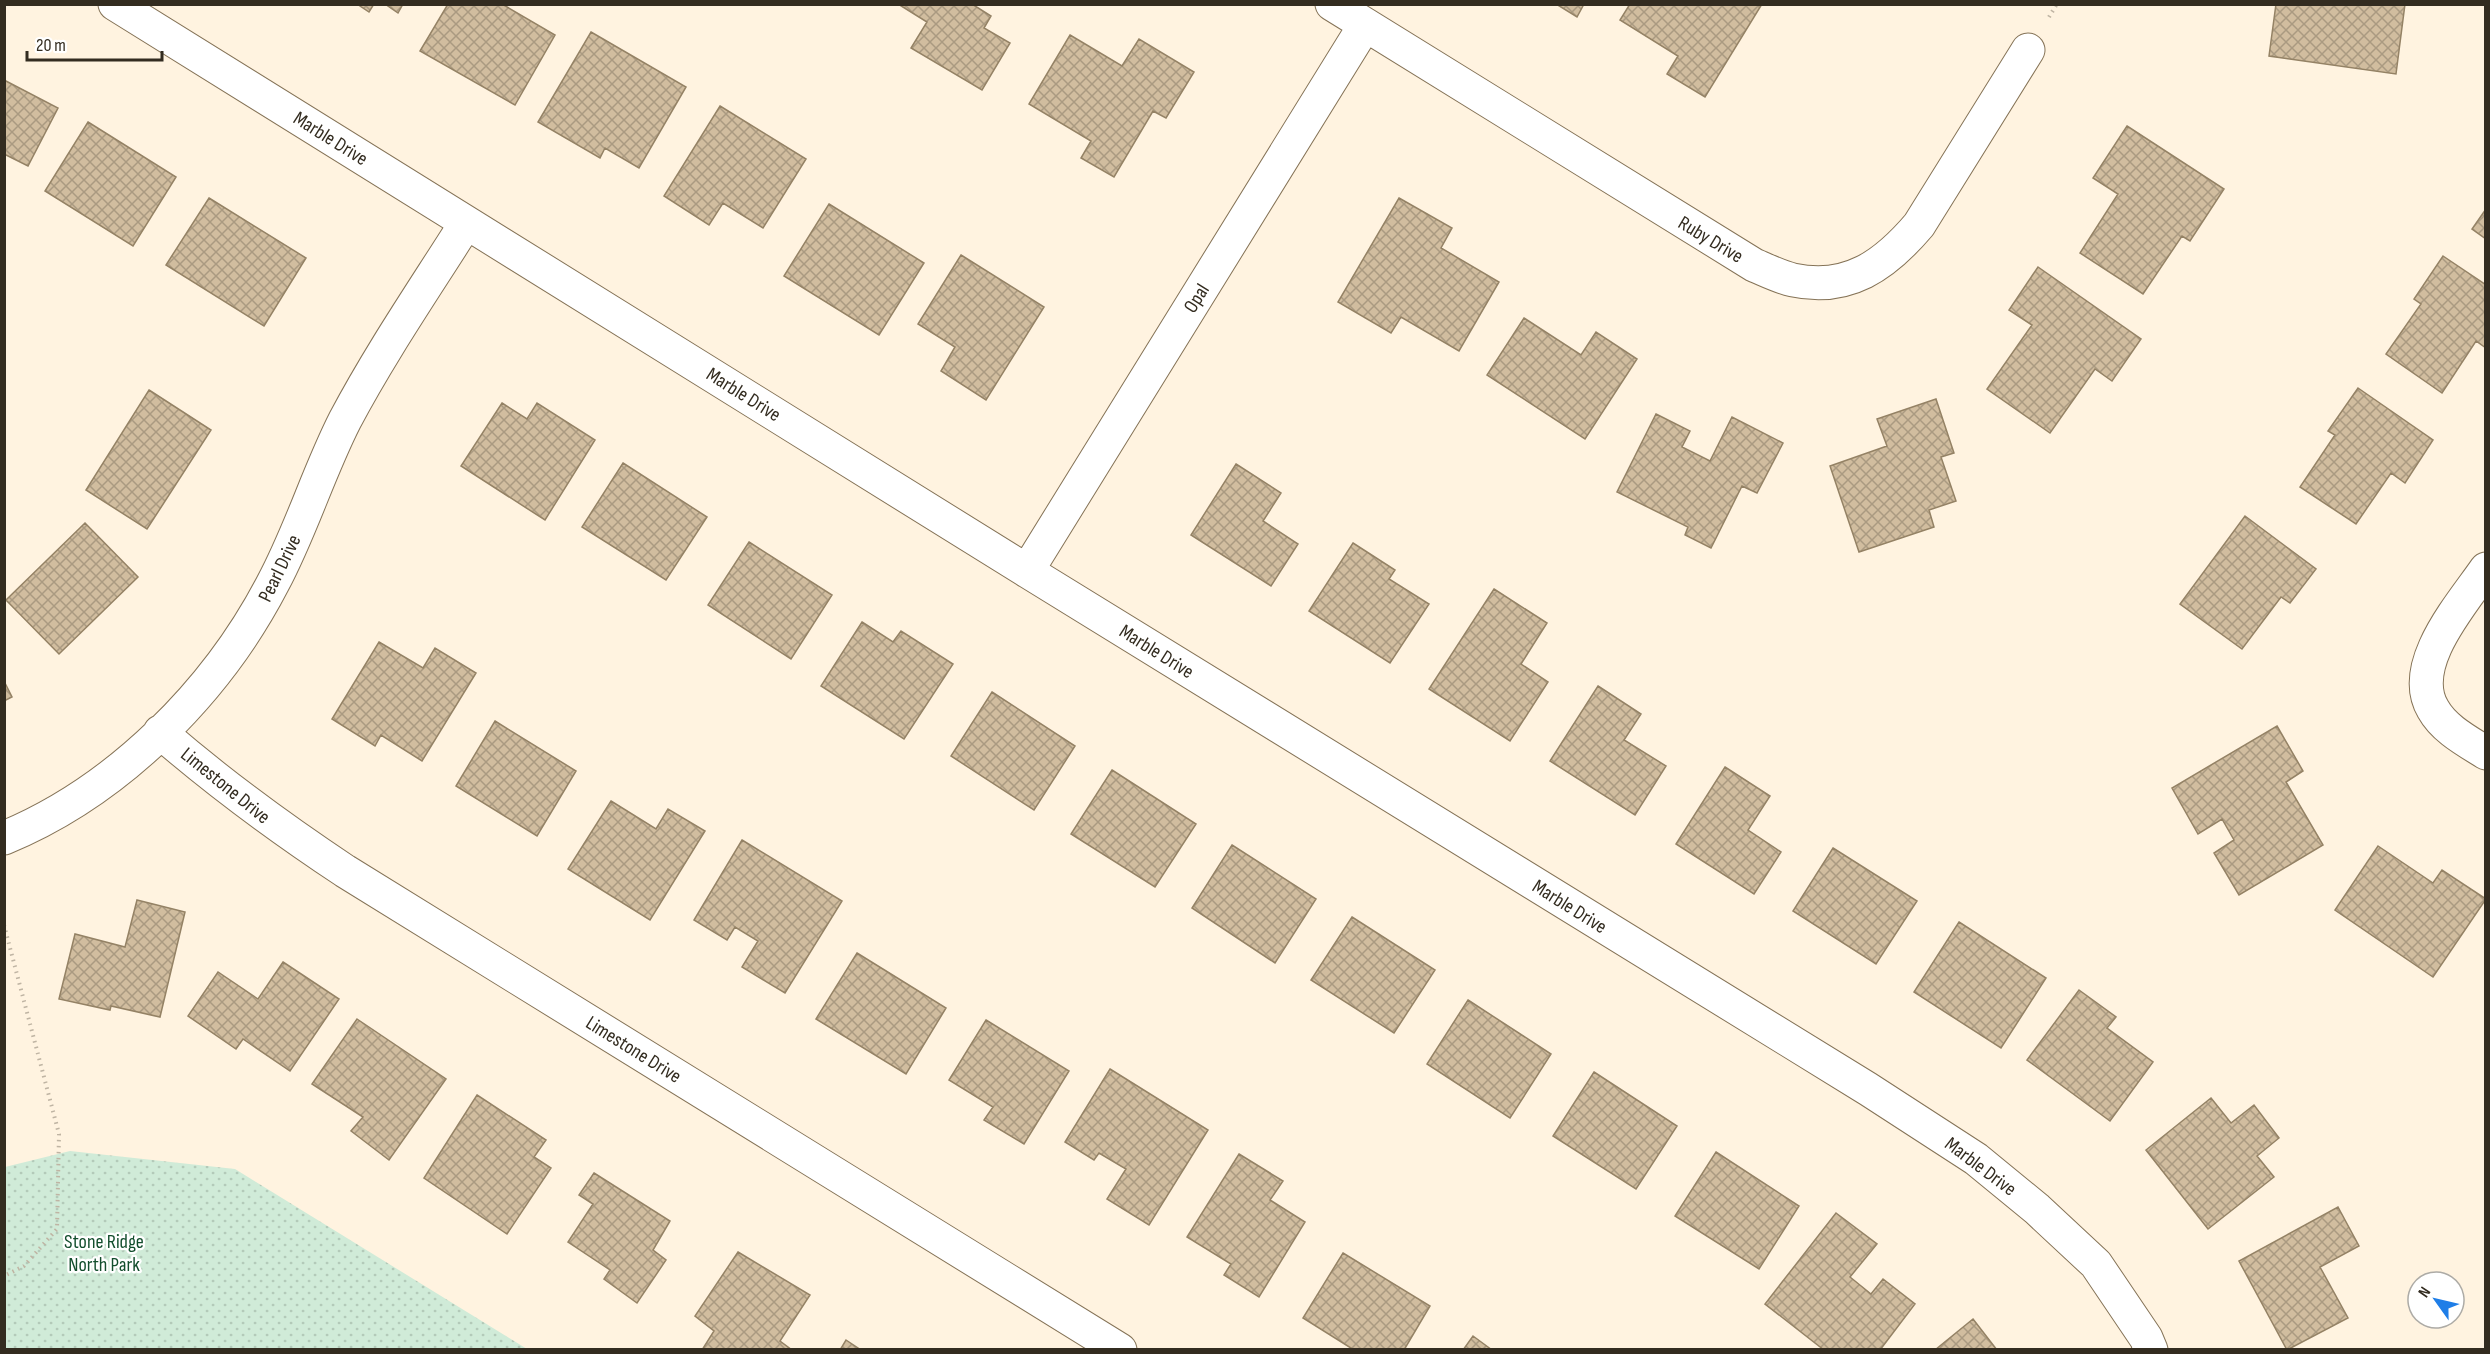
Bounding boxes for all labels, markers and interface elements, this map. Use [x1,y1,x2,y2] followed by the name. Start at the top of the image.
[27,24,162,62] scale bar
[36,35,66,56] text: 20 m
[289,107,372,171] street label: Marble Drive
[1674,211,1747,269] street label: Ruby Drive
[1179,280,1215,317] street label: Opal
[702,363,785,427] street label: Marble Drive
[253,531,306,606] street label: Pearl Drive
[1115,620,1198,684] street label: Marble Drive
[176,742,275,829] street label: Limestone Drive
[1528,875,1611,939] street label: Marble Drive
[581,1011,686,1089] street label: Limestone Drive
[1940,1132,2021,1202] street label: Marble Drive
[64,1230,144,1277] park label: Stone Ridge North Park
[2406,1270,2466,1330] north arrow
[2415,1284,2435,1301] text: N

